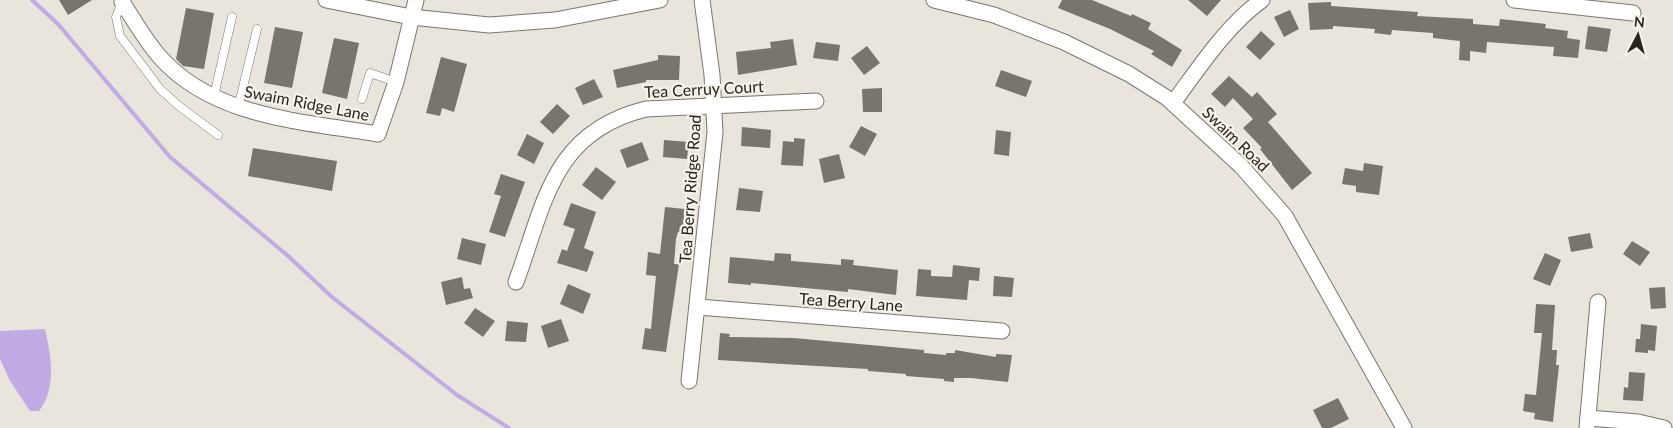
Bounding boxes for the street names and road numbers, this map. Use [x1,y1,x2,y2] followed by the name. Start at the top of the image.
[644,76,764,101] street label: Tea Cerruy Court
[243,81,371,124] street label: Swaim Ridge Lane
[1199,102,1274,175] street label: Swaim Road
[675,114,704,264] street label: Tea Berry Ridge Road
[799,288,903,315] street label: Tea Berry Lane

